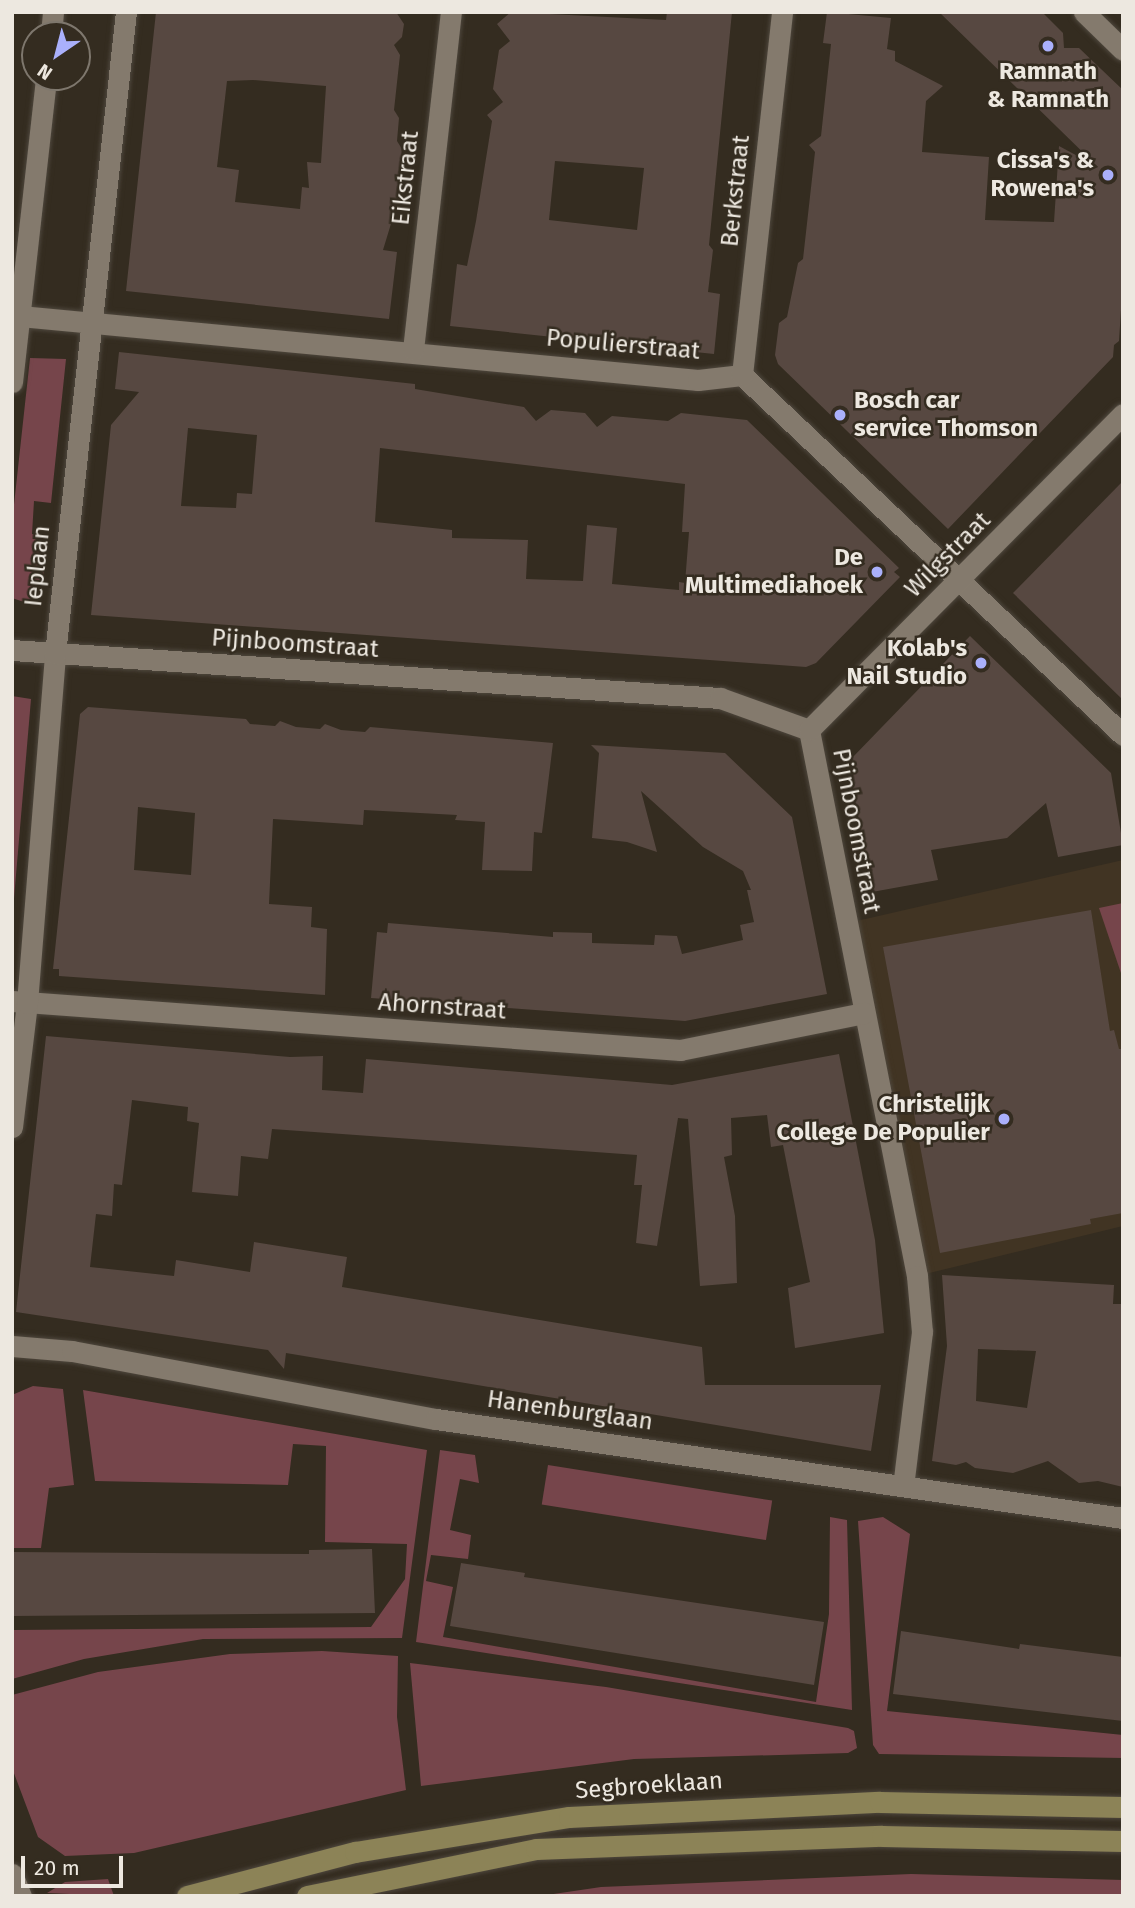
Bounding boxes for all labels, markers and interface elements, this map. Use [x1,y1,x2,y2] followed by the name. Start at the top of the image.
[21,21,91,91] north arrow
[1040,38,1056,54] marker: Ramnath & Ramnath
[987,58,1109,114] place label: Ramnath & Ramnath
[33,59,57,85] text: N
[387,129,425,227] street label: Eikstraat
[716,134,756,248] street label: Berkstraat
[990,147,1094,203] place label: Cissa's & Rowena's
[1100,167,1116,183] marker: Cissa's & Rowena's
[545,324,701,366] street label: Populierstraat
[854,387,1038,443] place label: Bosch car service Thomson
[832,407,848,423] marker: Bosch car service Thomson
[899,506,997,604] street label: Wilgstraat
[19,524,57,608] street label: Ieplaan
[685,544,863,600] place label: De Multimediahoek
[869,564,885,580] marker: De Multimediahoek
[211,624,379,664] street label: Pijnboomstraat
[846,635,967,691] place label: Kolab's Nail Studio
[973,655,989,671] marker: Kolab's Nail Studio
[826,746,886,916] street label: Pijnboomstraat
[377,988,507,1026] street label: Ahornstraat
[777,1091,990,1147] place label: Christelijk College De Populier
[996,1111,1012,1127] marker: Christelijk College De Populier
[485,1385,655,1437] street label: Hanenburglaan
[574,1766,724,1806] street label: Segbroeklaan
[24,1842,126,1886] scale bar
[34,1855,80,1881] text: 20 m

